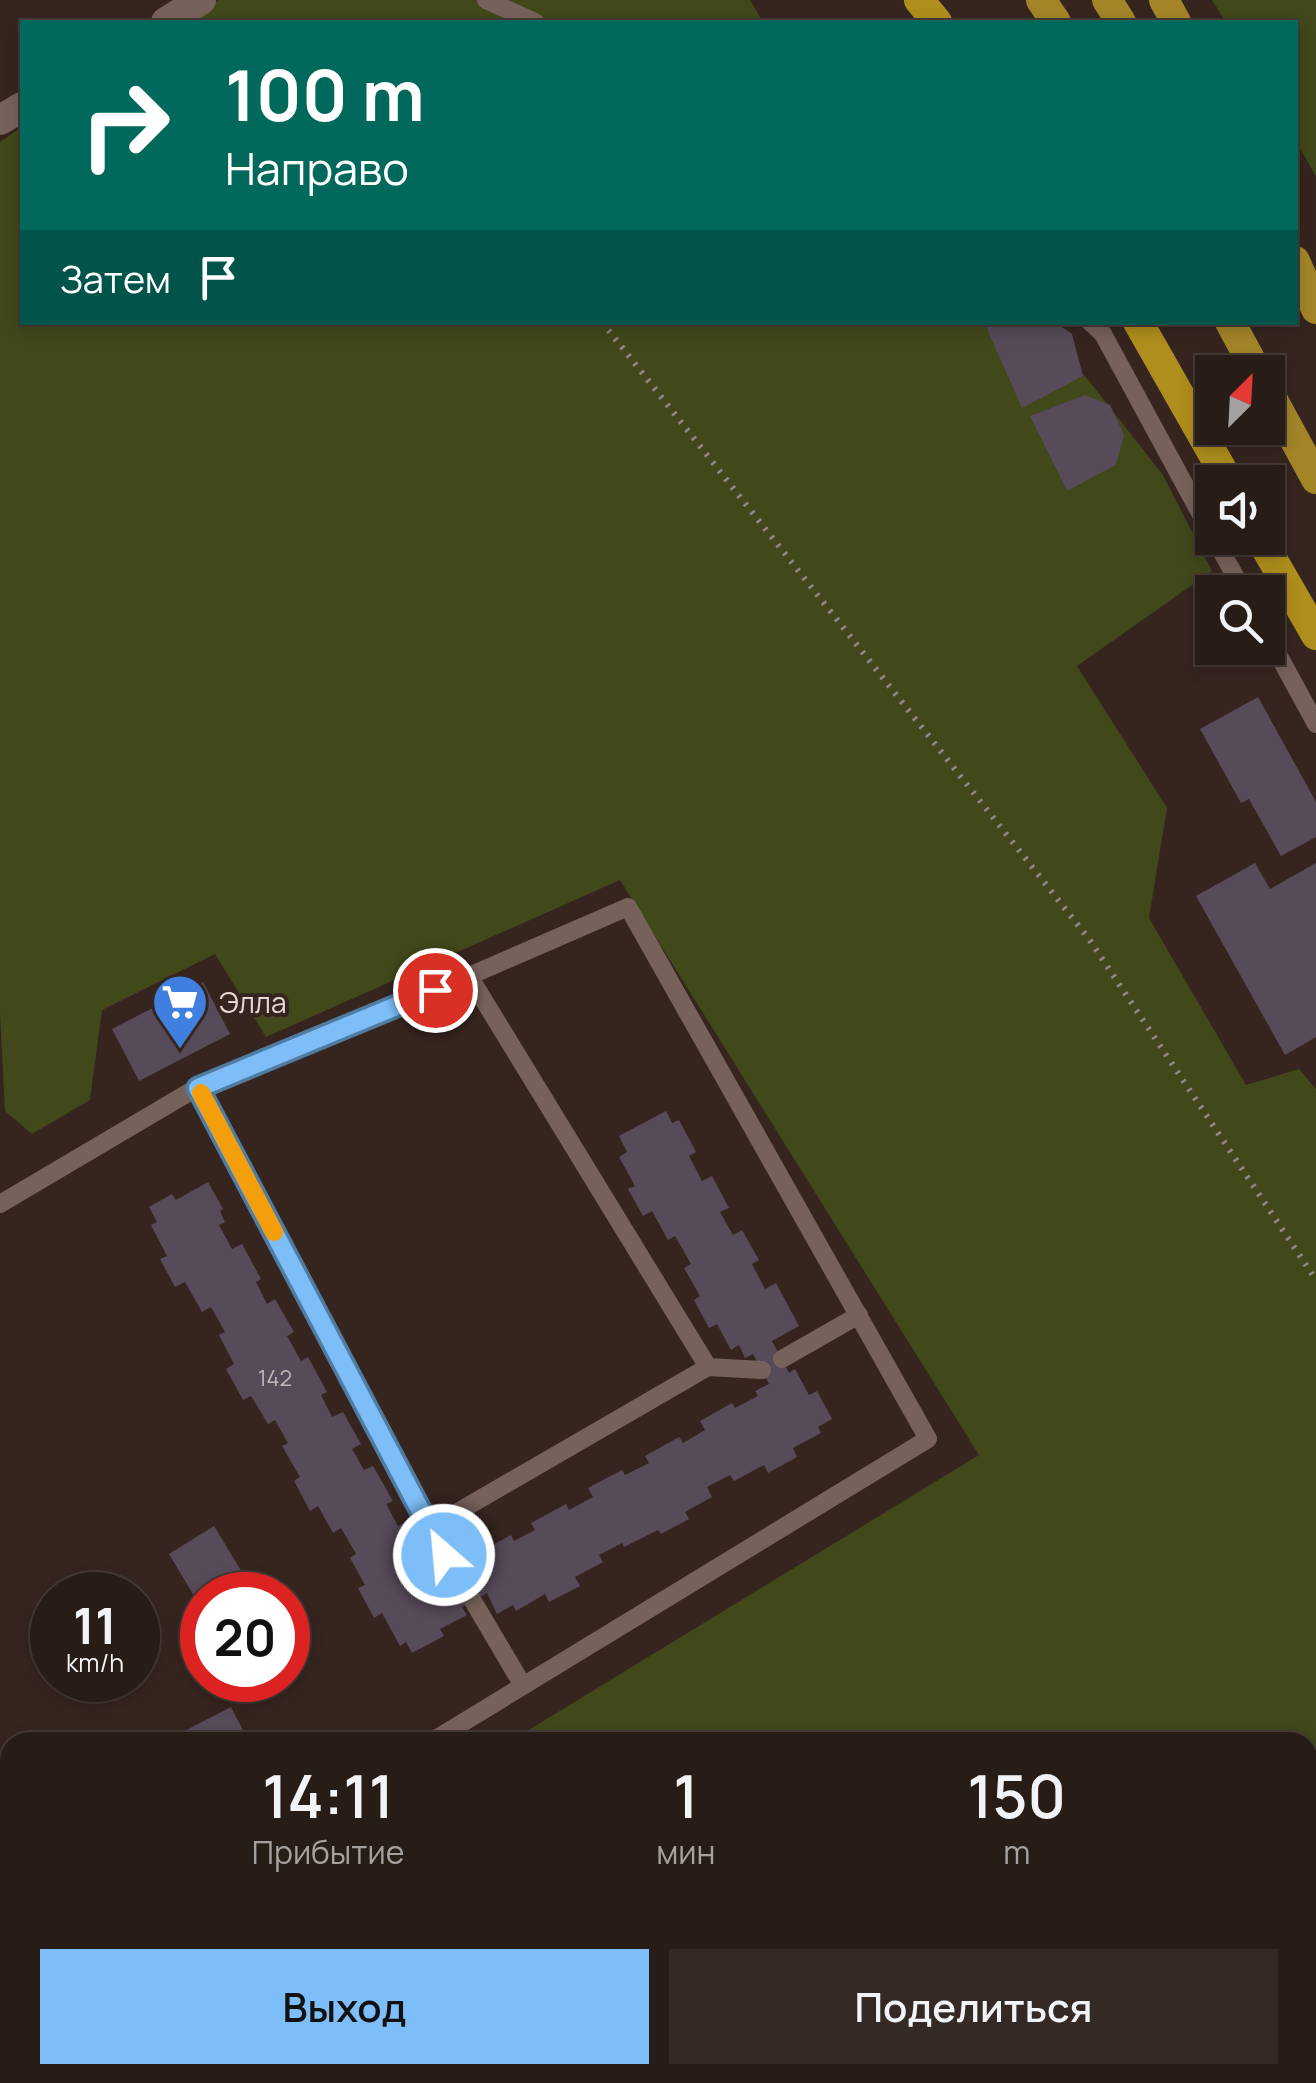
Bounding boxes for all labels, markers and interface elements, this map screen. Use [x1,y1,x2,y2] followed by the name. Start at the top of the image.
[225,46,425,142] text: 100 m
[60,60,190,190] icon: right
[225,137,409,199] text: Направо
[191,250,246,305] icon: arrive
[60,252,171,304] text: Затем
[1195,355,1285,445] north arrow
[1195,355,1285,665] map controls
[1195,465,1285,555] button: sound
[1195,575,1285,665] button: search
[393,948,478,1033] pin
[408,963,463,1018] icon: arrive
[150,972,210,1051] supermarket icon: Элла
[219,983,286,1021] place label: Элла
[258,1363,292,1393] house number: 142
[392,1503,496,1607] position arrow
[180,1572,310,1702] speed limit sign: 20
[73,1591,117,1659] text: 11
[66,1645,124,1680] text: km/h
[262,1754,394,1836] text: 14:11
[673,1754,698,1836] text: 1
[967,1754,1066,1836] text: 150
[252,1830,404,1874] text: Прибытие
[656,1830,715,1874] text: мин
[1003,1830,1030,1874] text: m
[40,1949,649,2064] button: Выход
[669,1949,1278,2064] button: Поделиться

